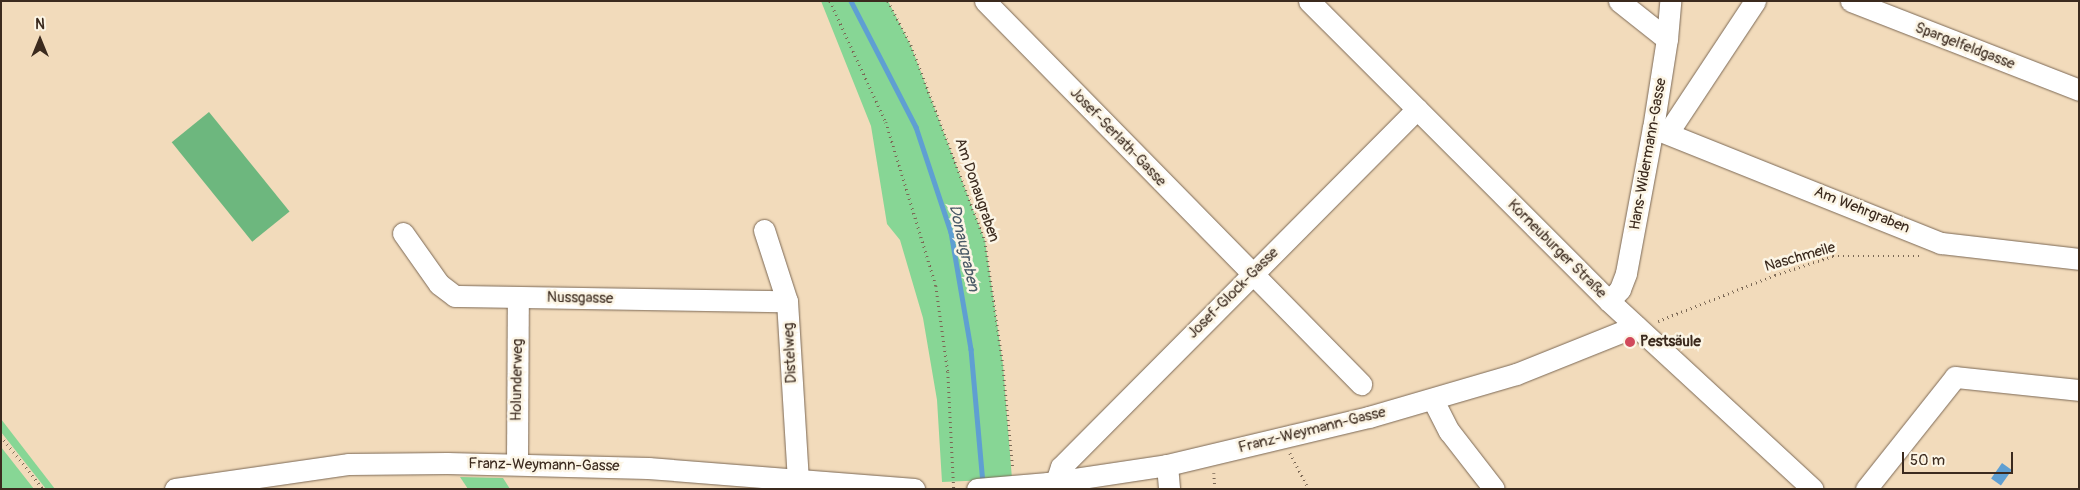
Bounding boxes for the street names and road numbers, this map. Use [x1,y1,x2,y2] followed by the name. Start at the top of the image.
[1913,19,2017,73] street label: Spargelfeldgasse
[1626,77,1670,231] street label: Hans-Widermann-Gasse
[1066,84,1170,190] street label: Josef-Serlath-Gasse
[951,136,1003,244] street label: Am Donaugraben
[1812,183,1912,237] street label: Am Wehrgraben
[1504,196,1610,302] street label: Korneuburger Straße
[1763,238,1837,276] street label: Naschmeile
[1184,244,1282,342] street label: Josef-Glock-Gasse
[547,288,613,308] street label: Nussgasse
[779,322,801,384] street label: Distelweg
[507,339,527,421] street label: Holunderweg
[1236,403,1388,457] street label: Franz-Weymann-Gasse
[468,455,620,475] street label: Franz-Weymann-Gasse

